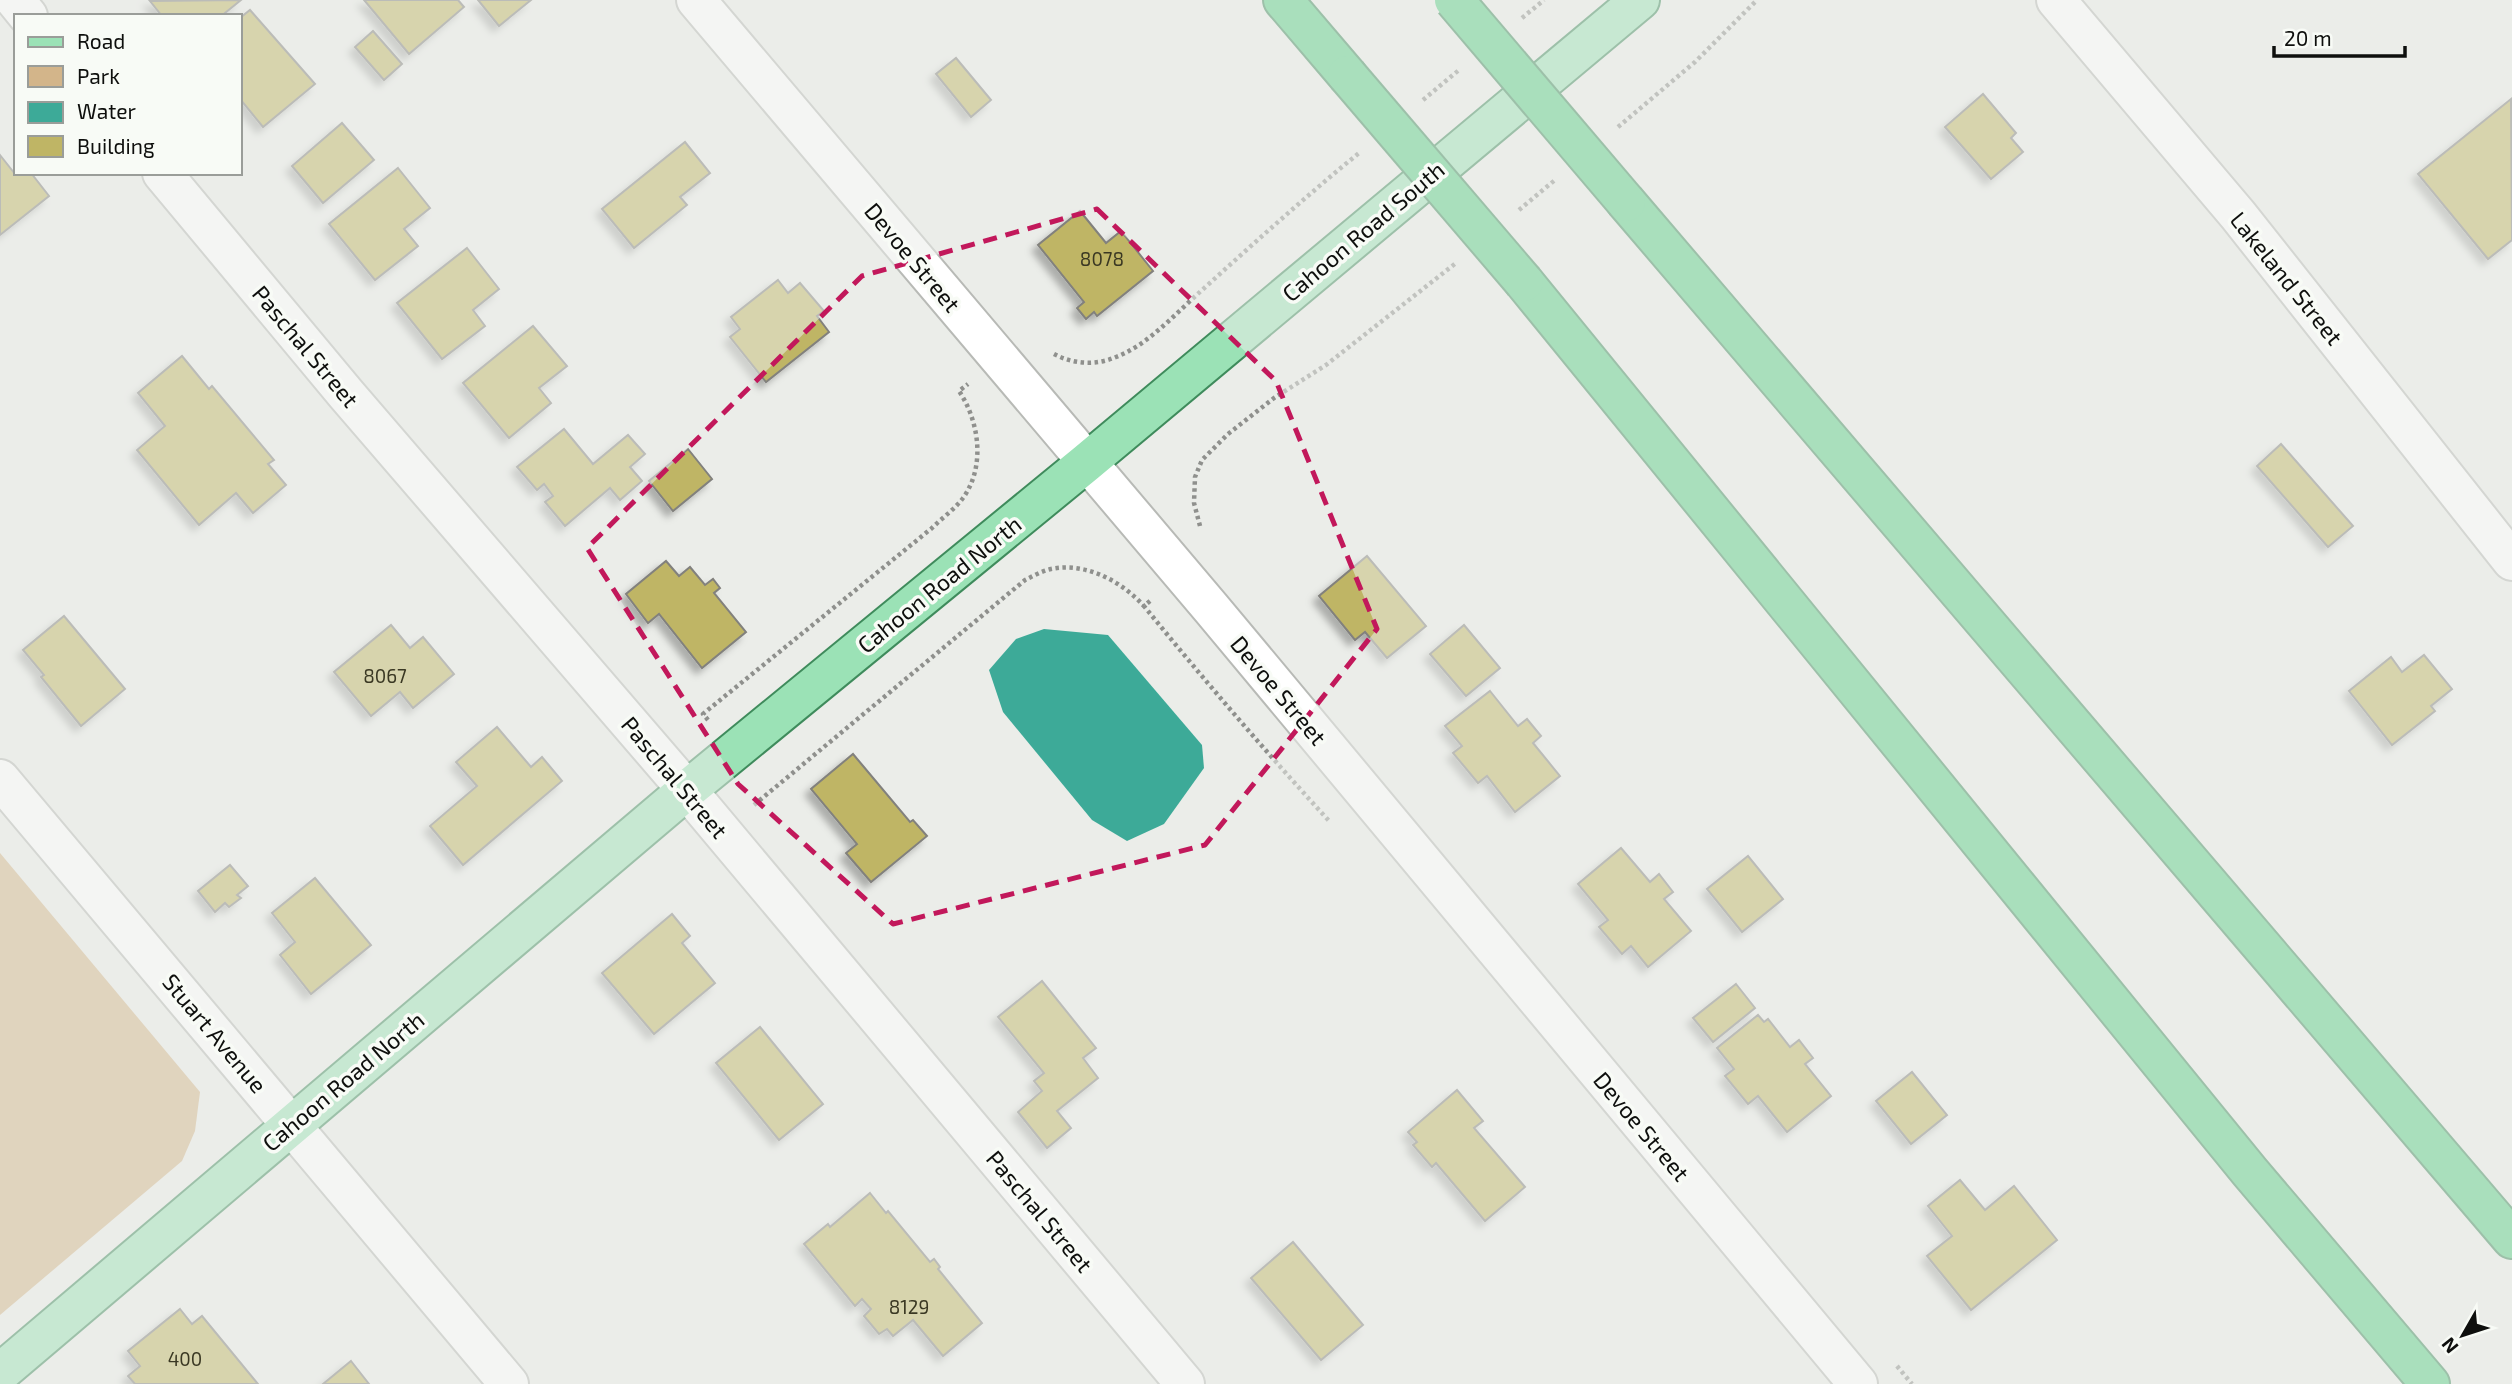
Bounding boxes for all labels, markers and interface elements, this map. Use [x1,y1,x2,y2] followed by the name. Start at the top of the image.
[14,14,242,175] legend
[2274,14,2405,58] scale bar
[2284,25,2332,50] text: 20 m
[77,28,125,53] text: Road
[77,63,120,88] text: Park
[77,98,136,123] text: Water
[77,133,155,158] text: Building
[1276,155,1450,307] street label: Cahoon Road South
[859,197,967,318] street label: Devoe Street
[2225,206,2349,350] street label: Lakeland Street
[1080,247,1124,270] house number: 8078
[247,279,365,413] street label: Paschal Street
[852,509,1026,659] street label: Cahoon Road North
[1225,630,1333,751] street label: Devoe Street
[363,664,407,687] house number: 8067
[616,710,734,844] street label: Paschal Street
[157,968,273,1098] street label: Stuart Avenue
[256,1005,430,1157] street label: Cahoon Road North
[1588,1066,1696,1187] street label: Devoe Street
[981,1144,1099,1278] street label: Paschal Street
[889,1295,929,1318] house number: 8129
[2428,1300,2498,1370] north arrow
[2436,1333,2463,1359] text: N
[168,1347,202,1370] house number: 400

